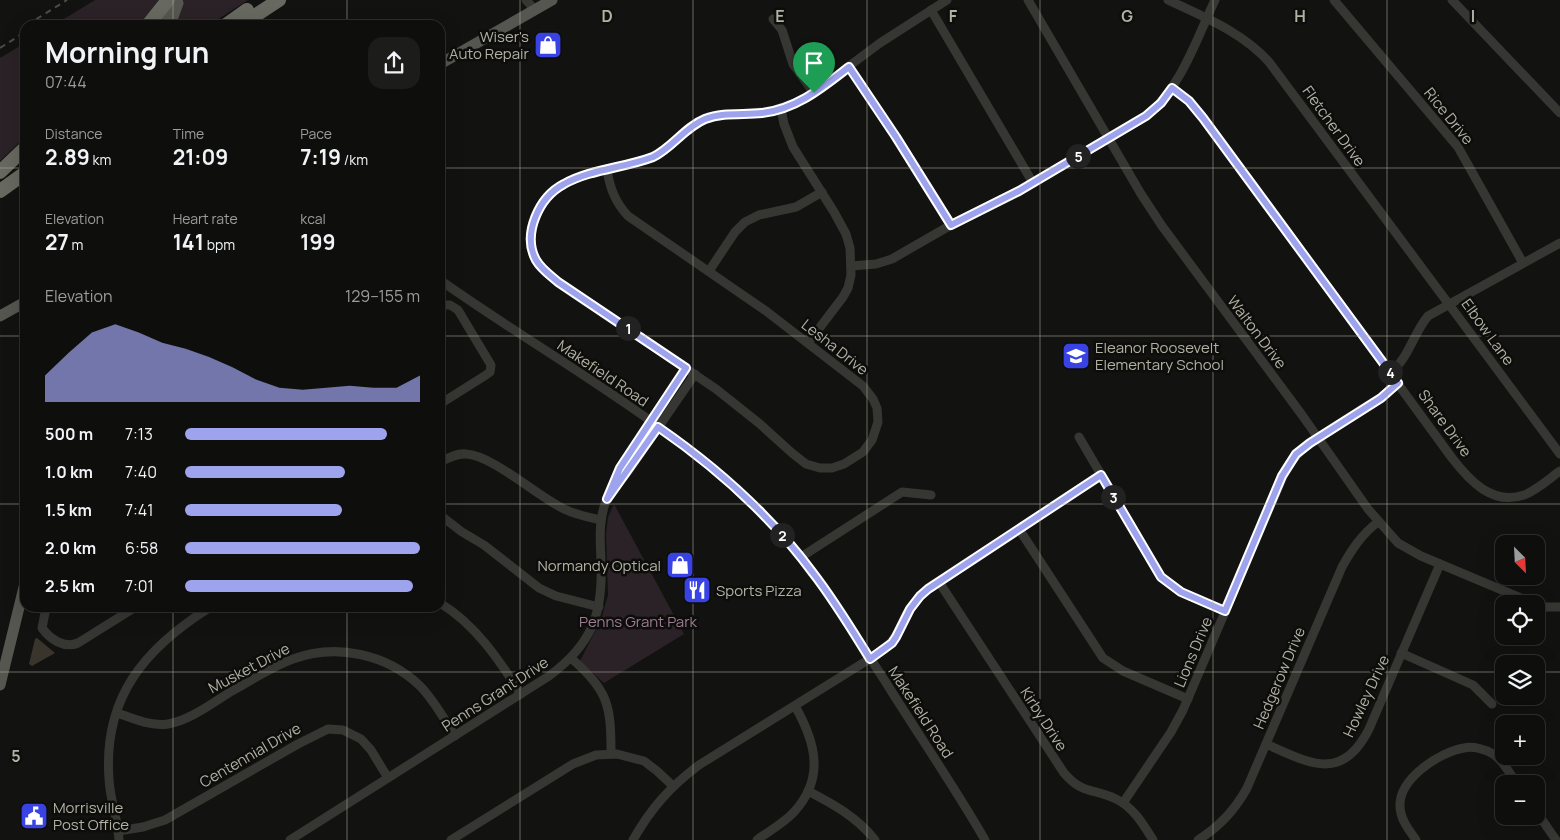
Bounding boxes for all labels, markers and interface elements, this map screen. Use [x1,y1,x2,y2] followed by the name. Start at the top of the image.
[601,5,613,27] text: D
[775,5,785,27] text: E
[949,5,958,27] text: F
[1121,5,1133,27] text: G
[1294,5,1306,27] text: H
[1471,5,1475,27] text: I
[449,26,530,64] place label: Wiser's Auto Repair
[533,30,563,60] shop icon: Wiser's Auto Repair
[45,33,209,71] text: Morning run
[368,37,420,89] button: share
[793,42,835,93] pin
[800,49,828,77] icon: arrive
[45,71,87,93] text: 07:44
[1298,81,1371,171] street label: Fletcher Drive
[1419,83,1479,149] street label: Rice Drive
[45,124,102,143] text: Distance
[173,124,204,143] text: Time
[300,124,332,143] text: Pace
[45,143,90,171] text: 2.89
[173,143,228,171] text: 21:09
[300,143,341,171] text: 7:19
[1066,144,1090,168] pin: 5
[1074,147,1083,166] text: 5
[90,150,111,169] text: km
[341,150,368,169] text: /km
[45,209,104,228] text: Elevation
[173,209,238,228] text: Heart rate
[300,209,326,228] text: kcal
[45,228,69,256] text: 27
[173,228,204,256] text: 141
[300,228,336,256] text: 199
[69,235,83,254] text: m
[204,235,235,254] text: bpm
[45,285,113,307] text: Elevation
[345,285,420,307] text: 129–155 m
[1223,291,1292,373] street label: Walton Drive
[1457,294,1519,370] street label: Elbow Lane
[797,314,873,380] street label: Lesha Drive
[616,316,640,340] pin: 1
[625,319,632,338] text: 1
[553,335,653,411] street label: Makefield Road
[1095,337,1224,375] place label: Eleanor Roosevelt Elementary School
[1061,341,1091,371] school or university icon: Eleanor Roosevelt Elementary School
[1378,360,1402,384] pin: 4
[1386,363,1395,382] text: 4
[1413,385,1477,461] street label: Share Drive
[45,423,93,445] text: 500 m
[125,423,153,445] text: 7:13
[45,461,93,483] text: 1.0 km
[125,461,157,483] text: 7:40
[1100,484,1126,510] pin: 3
[1109,488,1118,507] text: 3
[45,499,92,521] text: 1.5 km
[125,499,154,521] text: 7:41
[770,522,794,548] pin: 2
[778,526,787,545] text: 2
[1495,535,1545,585] north arrow
[1495,535,1545,825] map controls
[45,537,96,559] text: 2.0 km
[125,537,158,559] text: 6:58
[665,550,695,580] shop icon: Normandy Optical
[537,555,661,576] place label: Normandy Optical
[45,575,95,597] text: 2.5 km
[125,575,154,597] text: 7:01
[682,575,712,605] restaurant icon: Sports Pizza
[716,580,802,601] place label: Sports Pizza
[1495,595,1545,645] button: locate
[579,611,698,632] park label: Penns Grant Park
[1169,613,1217,691] street label: Lions Drive
[1248,624,1310,732] street label: Hedgerow Drive
[205,638,294,698] street label: Musket Drive
[1338,651,1394,741] street label: Howley Drive
[438,652,553,736] street label: Penns Grant Drive
[1495,655,1545,705] button: layers
[883,662,959,762] street label: Makefield Road
[1016,683,1073,755] street label: Kirby Drive
[1495,715,1545,765] button: +
[196,717,305,793] street label: Centennial Drive
[11,745,21,767] text: 5
[1495,775,1545,825] button: −
[53,797,129,835] place label: Morrisville Post Office
[19,801,49,831] public building icon: Morrisville Post Office

